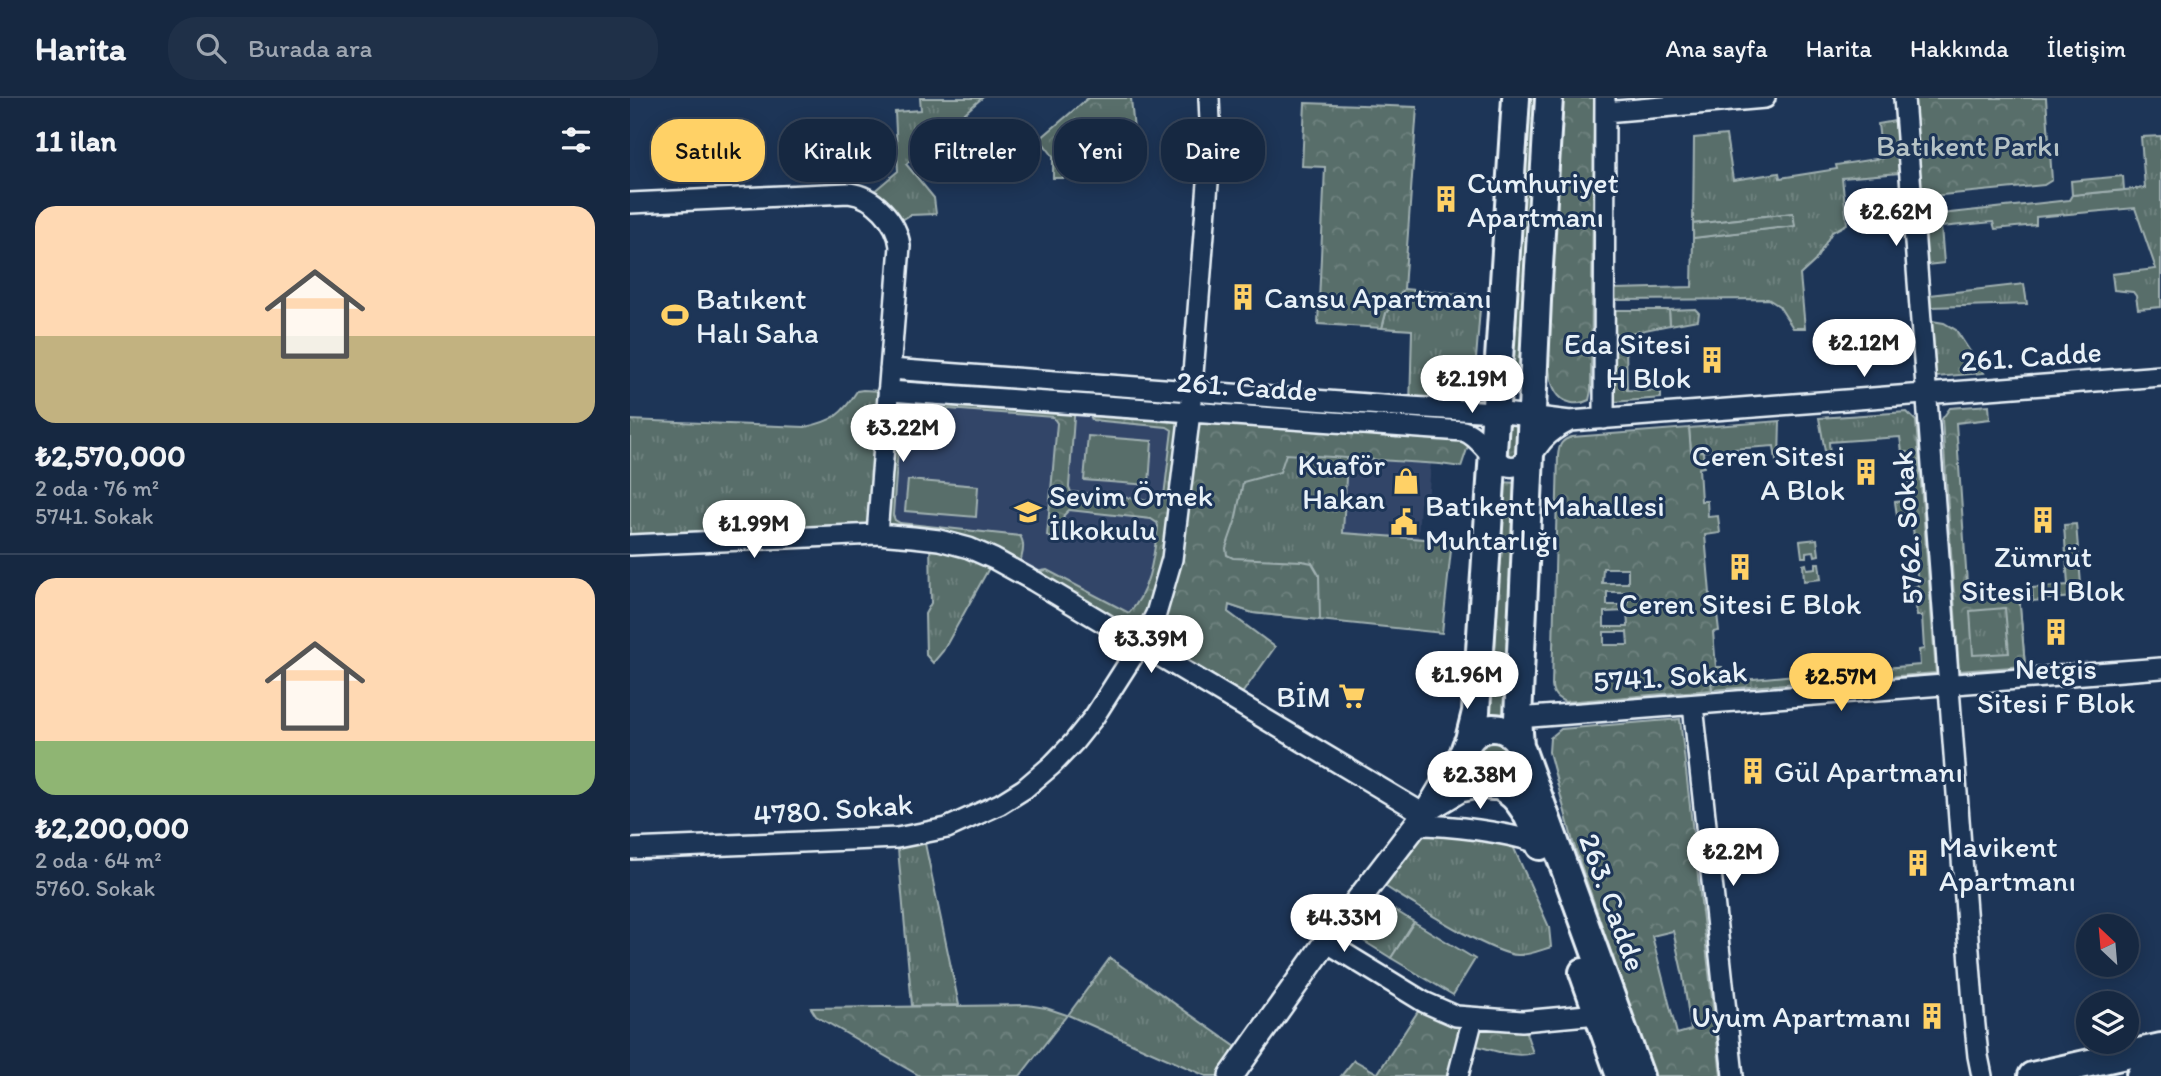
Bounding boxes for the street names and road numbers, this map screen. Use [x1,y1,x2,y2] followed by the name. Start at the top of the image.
[1959,333,2103,379] street label: 261. Cadde
[1175,363,1319,409] street label: 261. Cadde
[1883,450,1931,606] street label: 5762. Sokak
[1592,652,1748,700] street label: 5741. Sokak
[752,785,914,833] street label: 4780. Sokak
[1571,828,1655,976] street label: 263. Cadde

